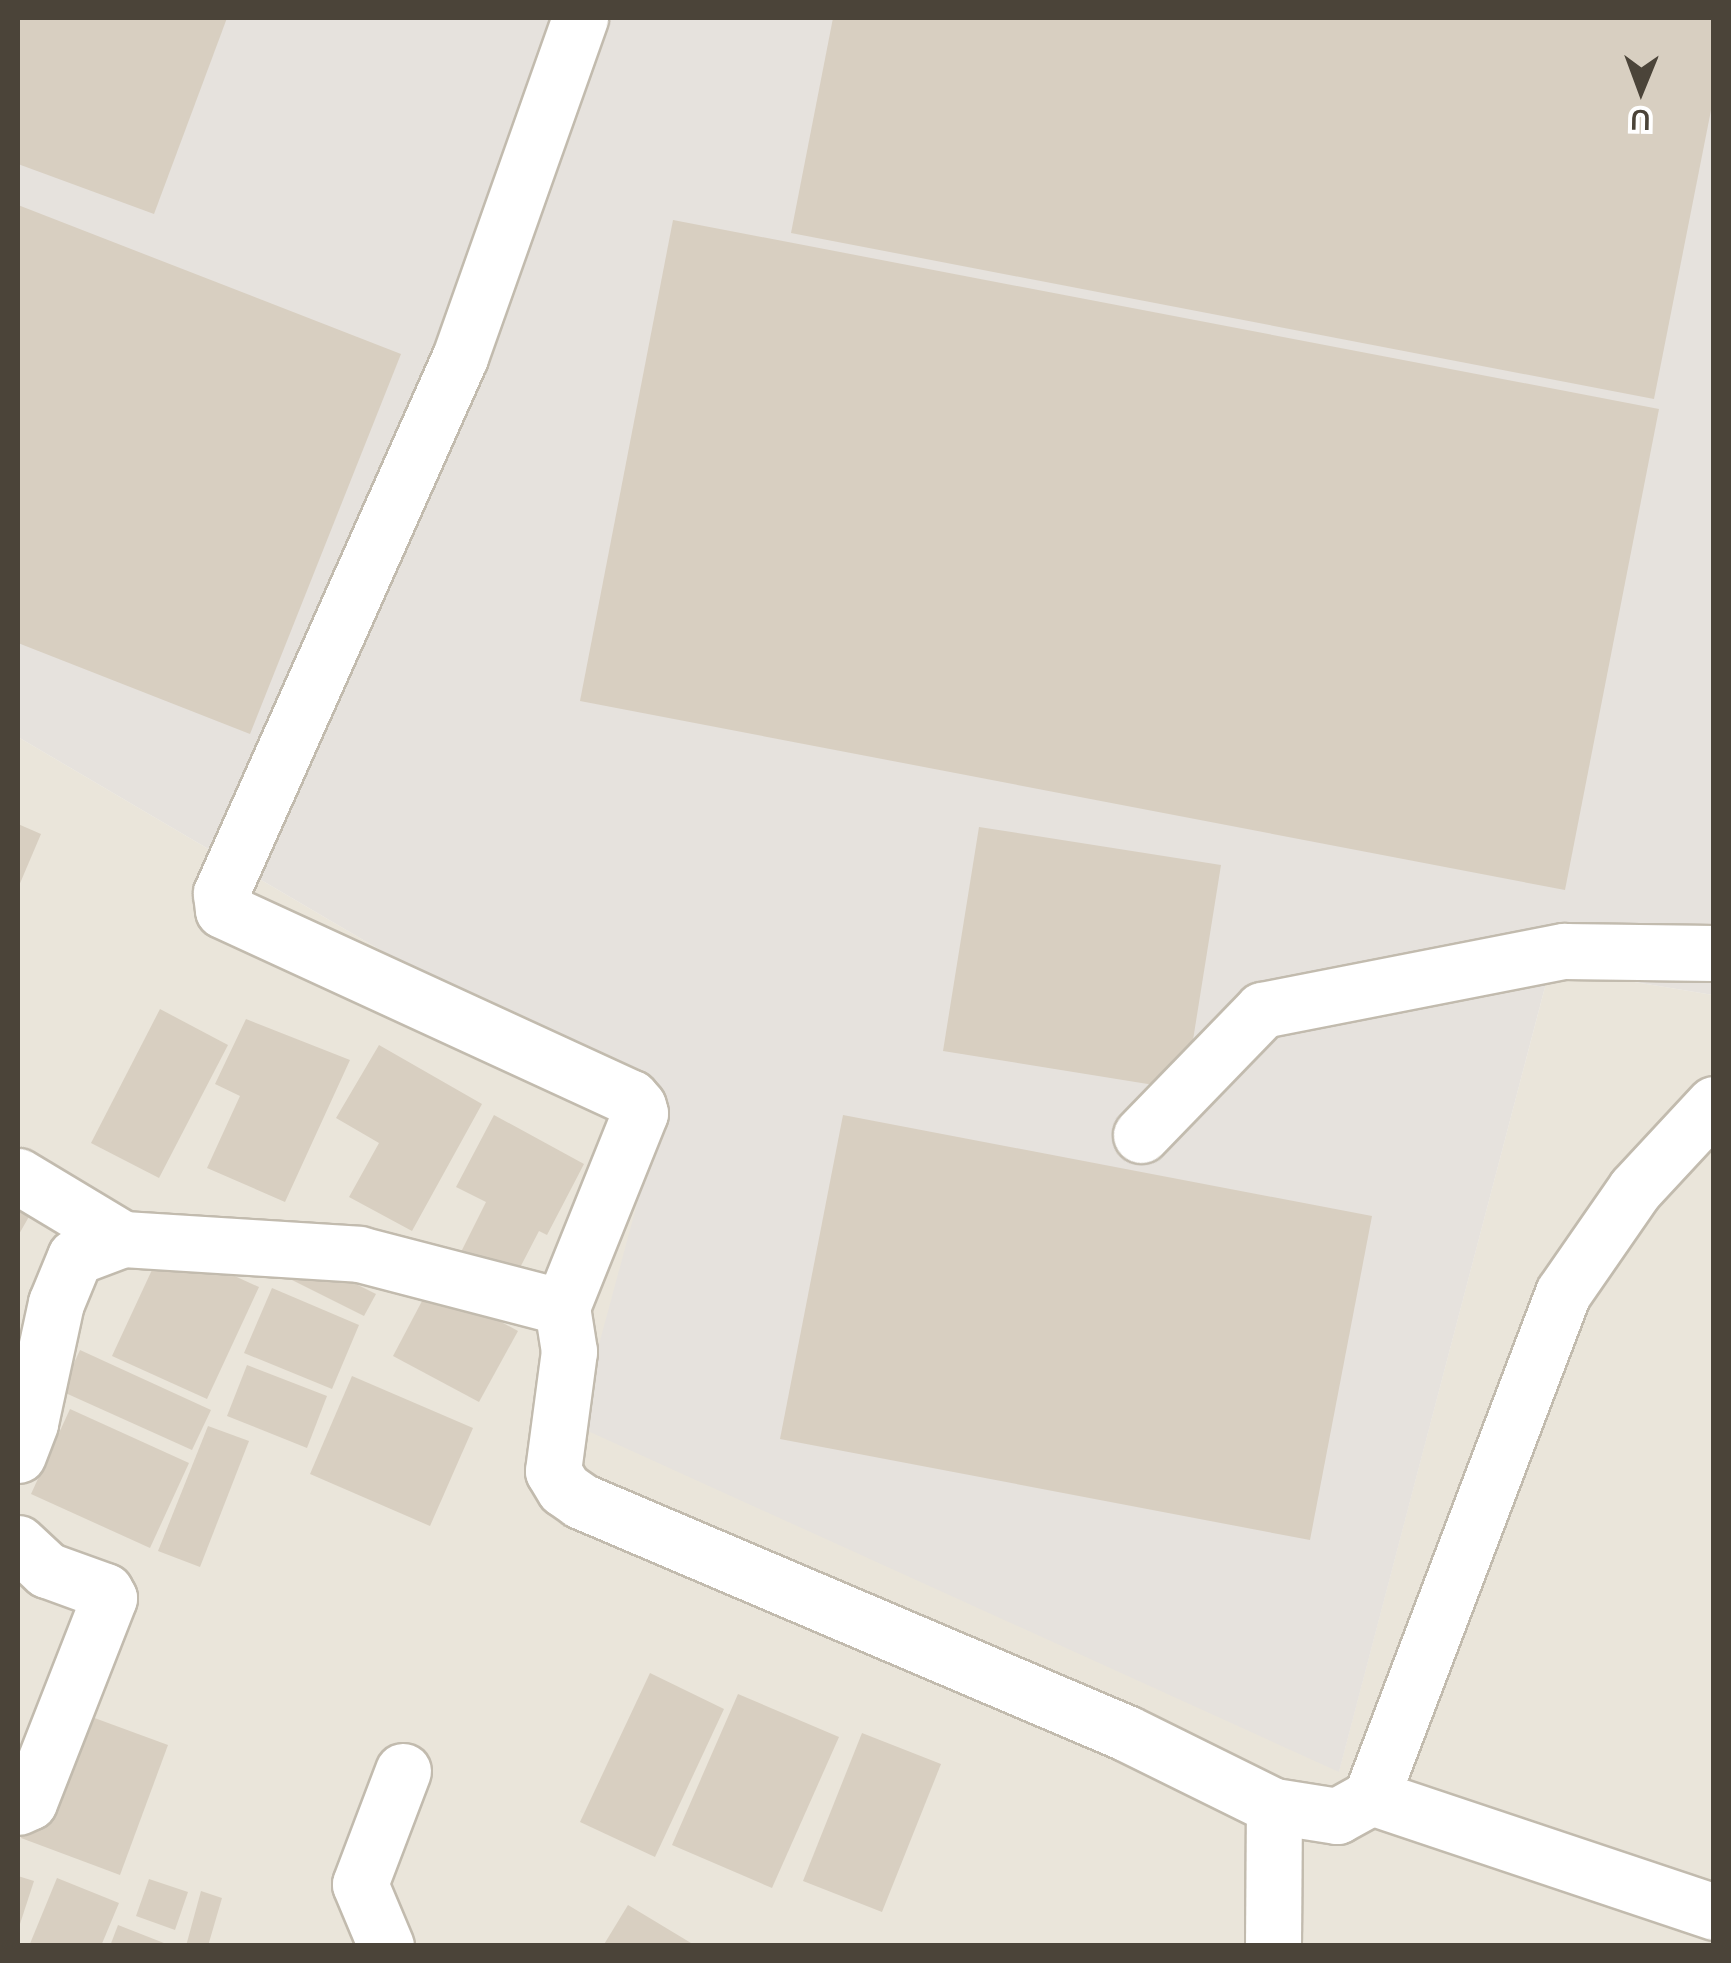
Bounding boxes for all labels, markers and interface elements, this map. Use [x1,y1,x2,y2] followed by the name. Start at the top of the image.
[1591,40,1691,140] north arrow
[1630,103,1651,138] text: U

